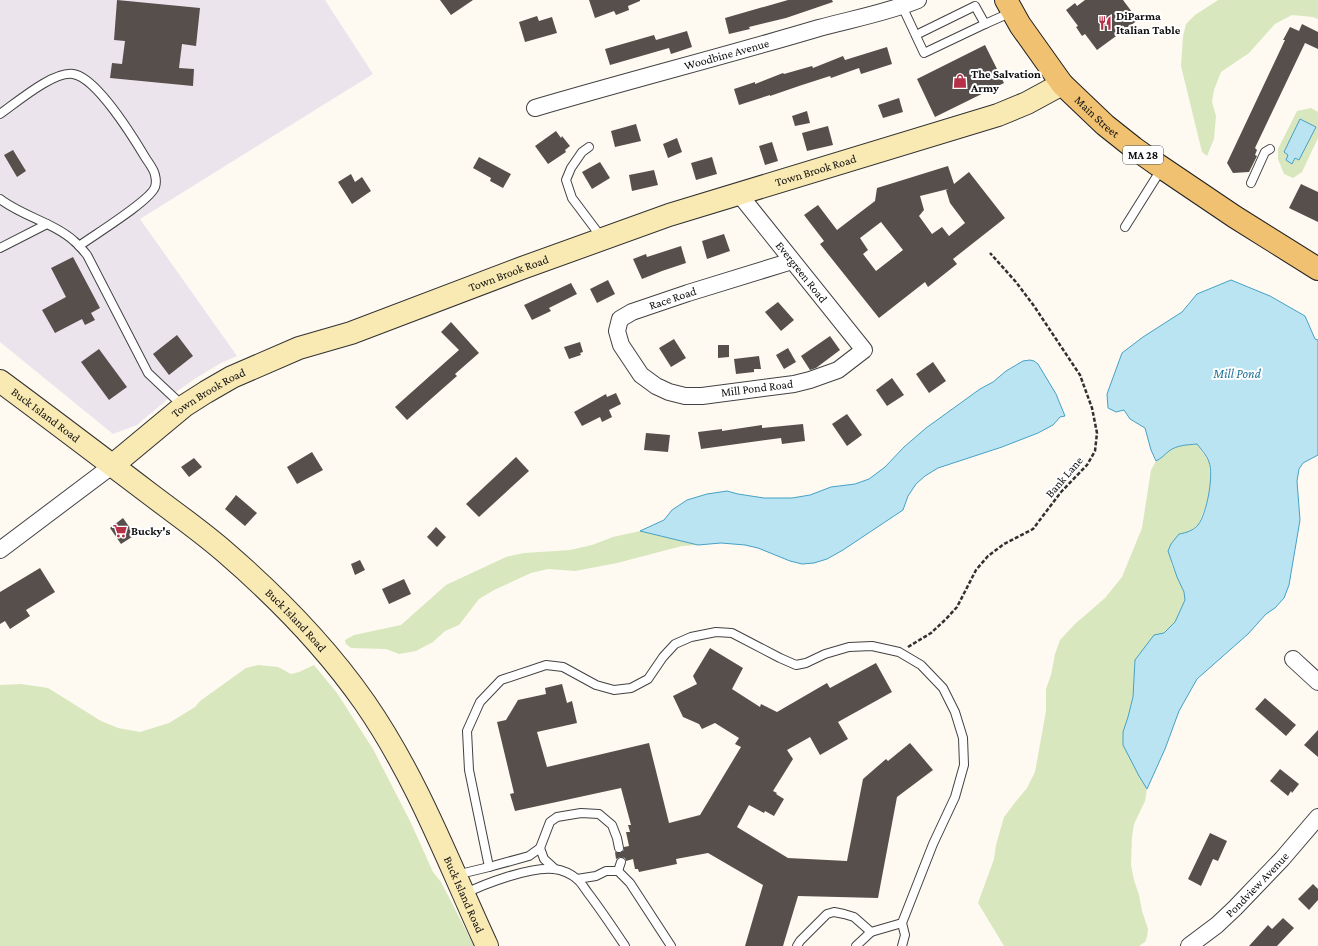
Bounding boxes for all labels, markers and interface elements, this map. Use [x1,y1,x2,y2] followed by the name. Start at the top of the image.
[1116,9,1181,37] place label: DiParma Italian Table
[1097,15,1113,31] restaurant icon: DiParma Italian Table
[683,36,771,73] street label: Woodbine Avenue
[970,67,1041,95] place label: The Salvation Army
[952,73,968,89] shop icon: The Salvation Army
[1072,93,1123,141] street label: Main Street
[1123,146,1163,164] road number: MA 28
[773,151,859,189] street label: Town Brook Road
[773,239,831,306] street label: Evergreen Road
[467,252,551,295] street label: Town Brook Road
[647,284,699,313] street label: Race Road
[168,365,248,421] street label: Town Brook Road
[1212,366,1262,381] water label: Mill Pond
[720,377,795,399] street label: Mill Pond Road
[9,385,83,446] street label: Buck Island Road
[1042,454,1086,500] street label: Bank Lane
[112,523,128,539] supermarket icon: Bucky's
[131,524,171,538] place label: Bucky's
[262,585,330,655] street label: Buck Island Road
[1223,849,1292,920] street label: Pondview Avenue
[441,854,487,936] street label: Buck Island Road

